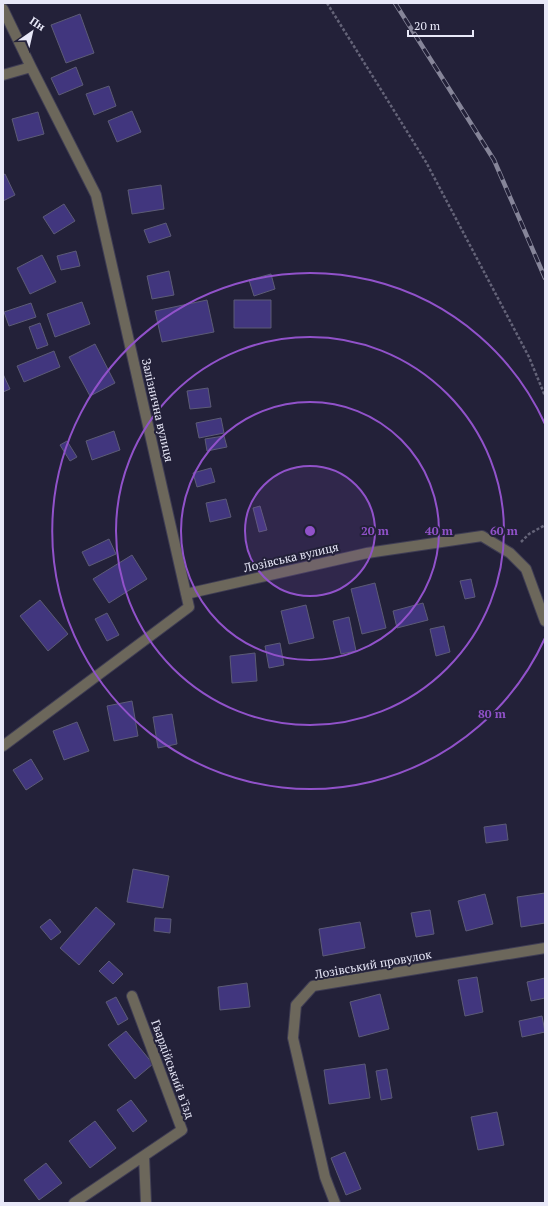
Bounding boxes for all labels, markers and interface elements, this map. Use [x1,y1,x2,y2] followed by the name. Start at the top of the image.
[12,12,52,52] north arrow
[408,12,473,38] scale bar
[27,14,48,34] text: Пн
[414,18,441,33] text: 20 m
[139,357,177,463] street label: Залізнична вулиця
[361,523,389,538] text: 20 m
[425,523,453,538] text: 40 m
[490,523,518,538] text: 60 m
[303,524,317,538] centre of rings
[241,539,340,575] street label: Лозівська вулиця
[478,706,506,721] text: 80 m
[312,946,433,982] street label: Лозівський провулок
[148,1018,198,1121] street label: Гвардійський в'їзд

